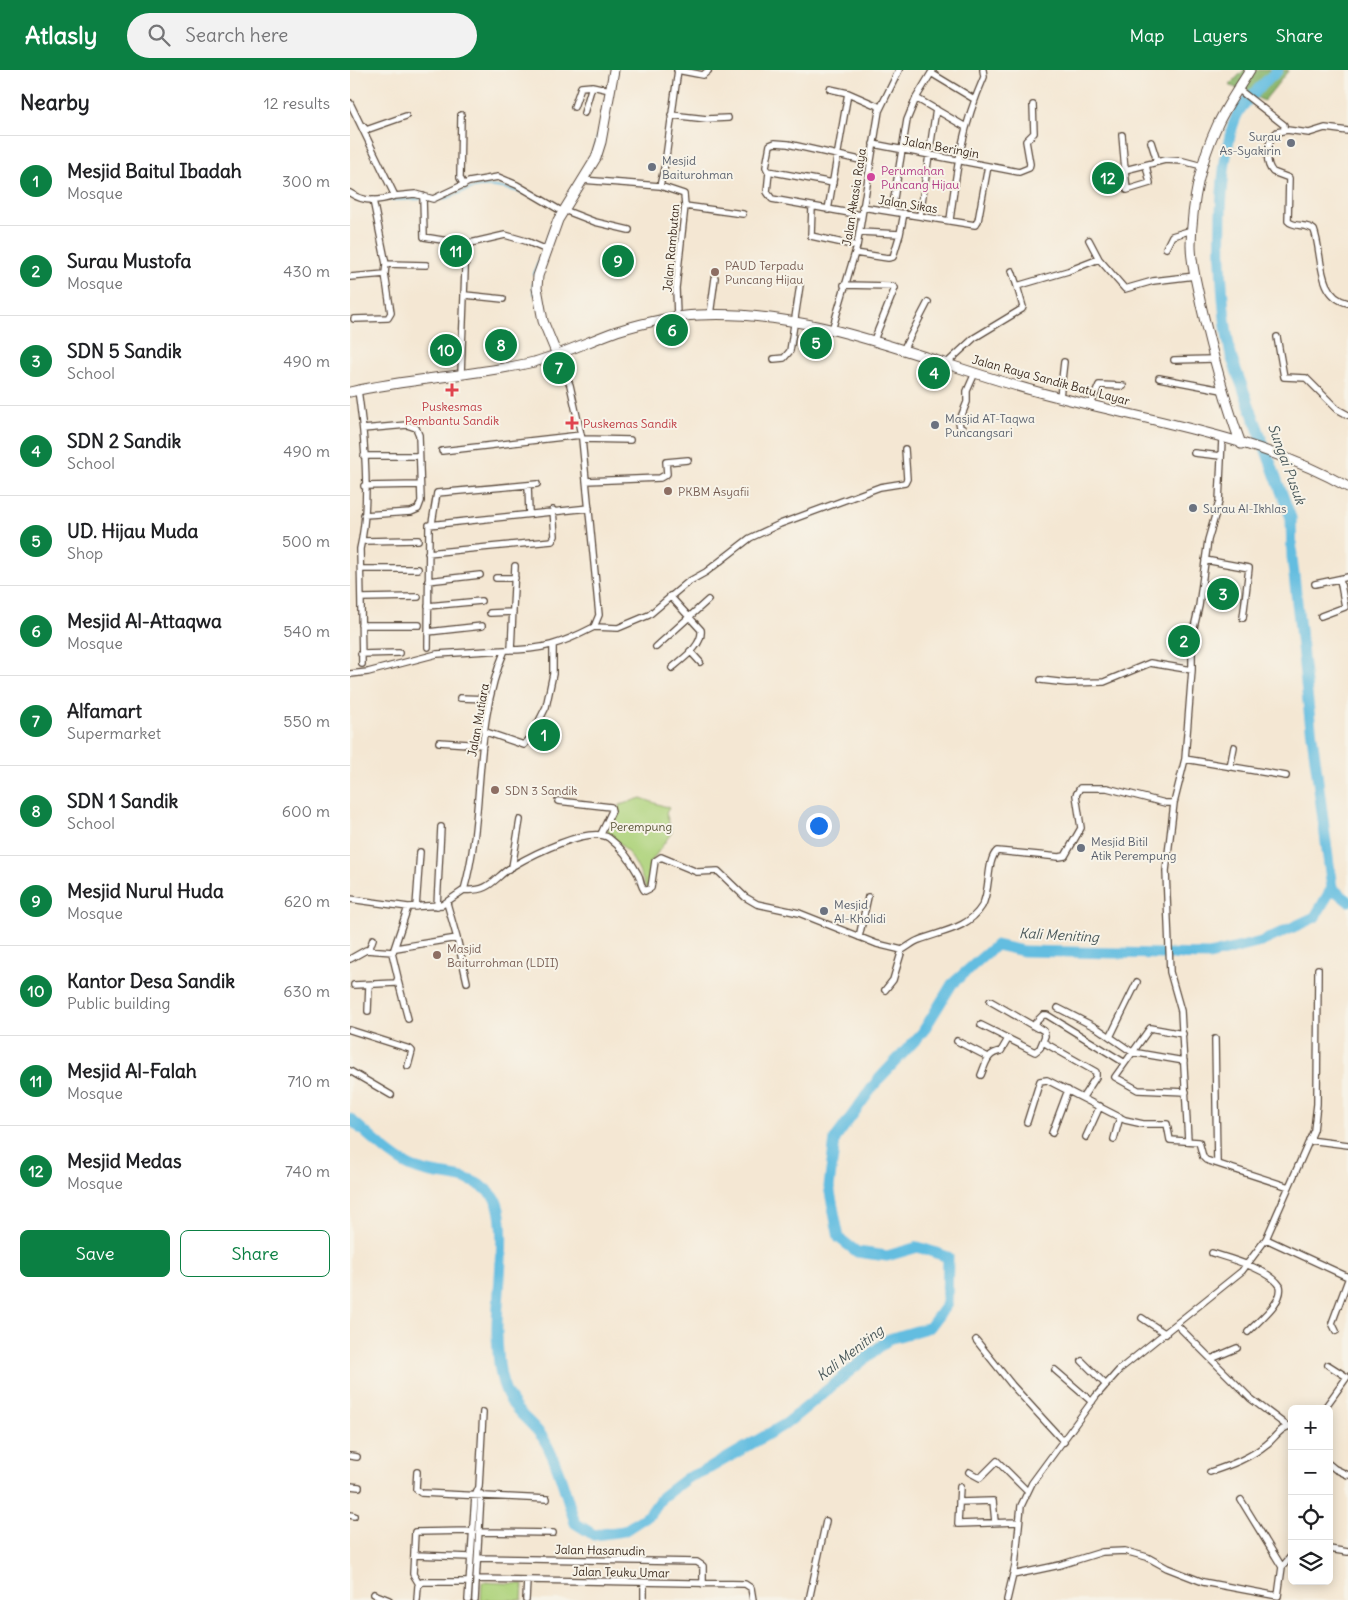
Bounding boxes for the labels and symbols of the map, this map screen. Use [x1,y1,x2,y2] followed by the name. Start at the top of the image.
[1219,129,1281,158] place label: Surau As-Syakirin
[902,133,980,161] street label: Jalan Beringin
[1285,137,1297,149] marker: Surau As-Syakirin
[839,147,869,247] street label: Jalan Akasia Raya
[662,153,733,182] place label: Mesjid Baiturohman
[1092,159,1124,197] pin: 12
[646,161,658,173] marker: Mesjid Baiturohman
[881,163,959,192] place label: Perumahan Puncang Hijau
[865,171,877,183] marker: Perumahan Puncang Hijau
[877,192,939,216] street label: Jalan Sikas
[660,203,682,293] street label: Jalan Rambutan
[440,232,472,270] pin: 11
[602,242,634,280] pin: 9
[725,258,804,287] place label: PAUD Terpadu Puncang Hijau
[709,266,721,278] marker: PAUD Terpadu Puncang Hijau
[656,311,688,349] pin: 6
[800,324,832,362] pin: 5
[485,326,517,364] pin: 8
[430,331,462,369] pin: 10
[543,349,575,387] pin: 7
[970,352,1132,408] street label: Jalan Raya Sandik Batu Layar
[918,354,950,392] pin: 4
[445,383,459,397] marker: Puskesmas Pembantu Sandik
[405,399,499,428] place label: Puskesmas Pembantu Sandik
[945,411,1035,440] place label: Masjid AT-Taqwa Puncangsari
[565,416,579,430] marker: Puskemas Sandik
[583,416,677,431] place label: Puskemas Sandik
[929,419,941,431] marker: Masjid AT-Taqwa Puncangsari
[1264,421,1310,508] water label: Sungai Pusuk
[678,484,749,499] place label: PKBM Asyafii
[662,485,674,497] marker: PKBM Asyafii
[1203,501,1287,516] place label: Surau Al-Ikhlas
[1187,502,1199,514] marker: Surau Al-Ikhlas
[1207,575,1239,613] pin: 3
[1168,622,1200,660] pin: 2
[464,682,492,758] street label: Jalan Mutiara
[528,716,560,754] pin: 1
[505,783,577,798] place label: SDN 3 Sandik
[489,784,501,796] marker: SDN 3 Sandik
[806,813,832,839] your location
[610,819,672,834] park label: Perempung
[1091,834,1177,863] place label: Mesjid Bitil Atik Perempung
[1075,842,1087,854] marker: Mesjid Bitil Atik Perempung
[834,897,886,926] place label: Mesjid Al-Kholidi
[818,905,830,917] marker: Mesjid Al-Kholidi
[1019,924,1101,946] water label: Kali Meniting
[447,941,559,970] place label: Masjid Baiturrohman (LDII)
[431,949,443,961] marker: Masjid Baiturrohman (LDII)
[813,1321,888,1385] water label: Kali Meniting
[555,1542,645,1558] street label: Jalan Hasanudin
[572,1564,670,1580] street label: Jalan Teuku Umar

